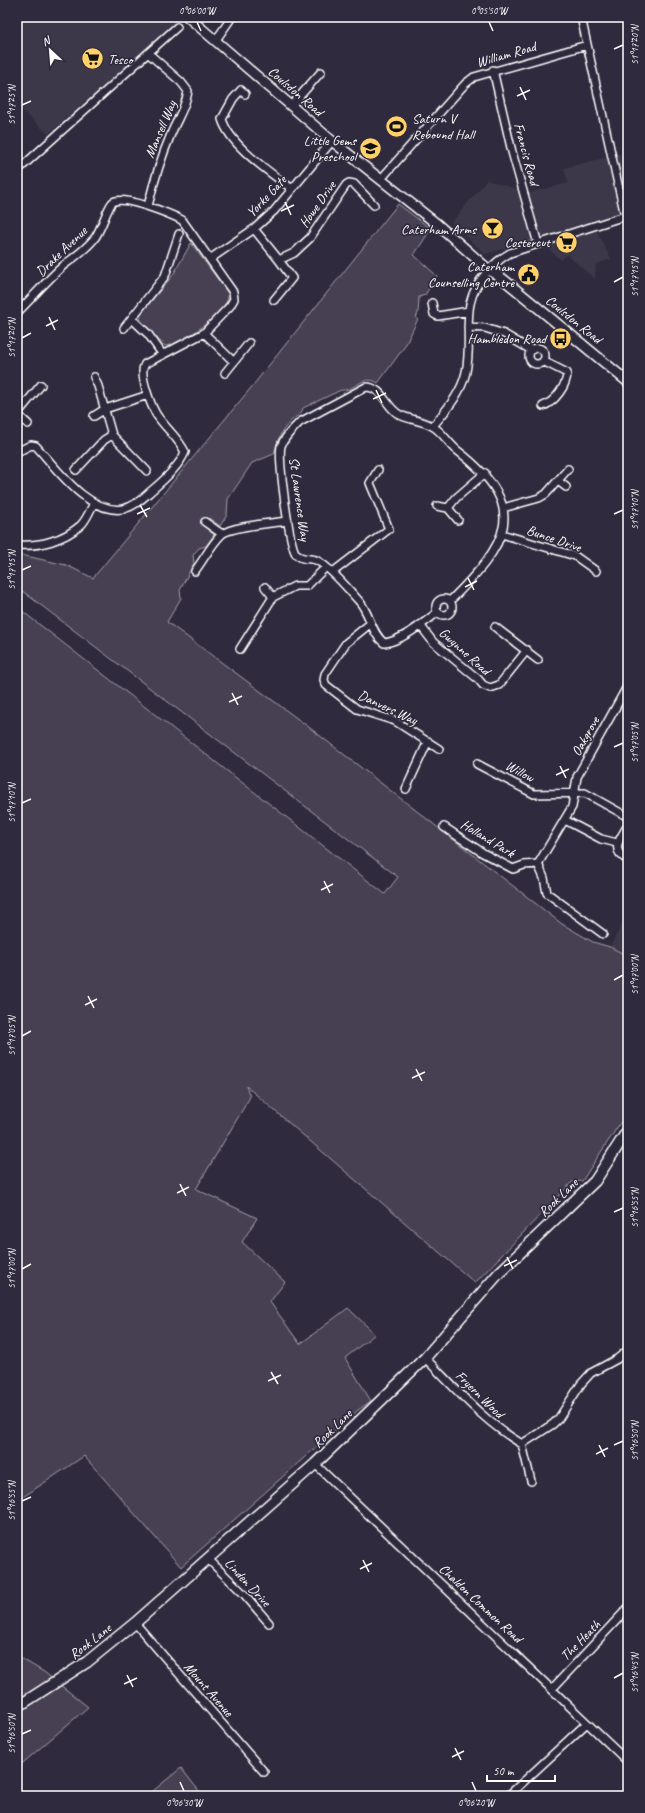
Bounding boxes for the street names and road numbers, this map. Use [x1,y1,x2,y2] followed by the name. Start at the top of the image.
[475,37,540,71] street label: William Road
[265,63,329,122] street label: Coulsdon Road
[141,97,181,160] street label: Mansell Way
[510,121,544,189] street label: Francis Road
[243,171,291,221] street label: Yorke Gate
[295,177,340,231] street label: Howe Drive
[32,222,91,280] street label: Drake Avenue
[542,292,607,349] street label: Coulsdon Road
[285,456,314,543] street label: St Lawrence Way
[524,521,585,556] street label: Bunce Drive
[436,624,496,680] street label: Gwynne Road
[355,686,421,729] street label: Danvers Way
[568,712,604,759] street label: Oakgrove
[503,757,539,787] street label: Willow
[458,816,519,862] street label: Holland Park
[535,1173,583,1220] street label: Rook Lane
[452,1367,509,1423] street label: Fryern Wood
[309,1404,357,1451] street label: Rook Lane
[221,1555,275,1611] street label: Linden Drive
[435,1560,528,1648] street label: Chaldon Common Road
[557,1616,604,1664] street label: The Heath
[66,1619,116,1663] street label: Rook Lane
[180,1659,238,1721] street label: Mount Avenue

